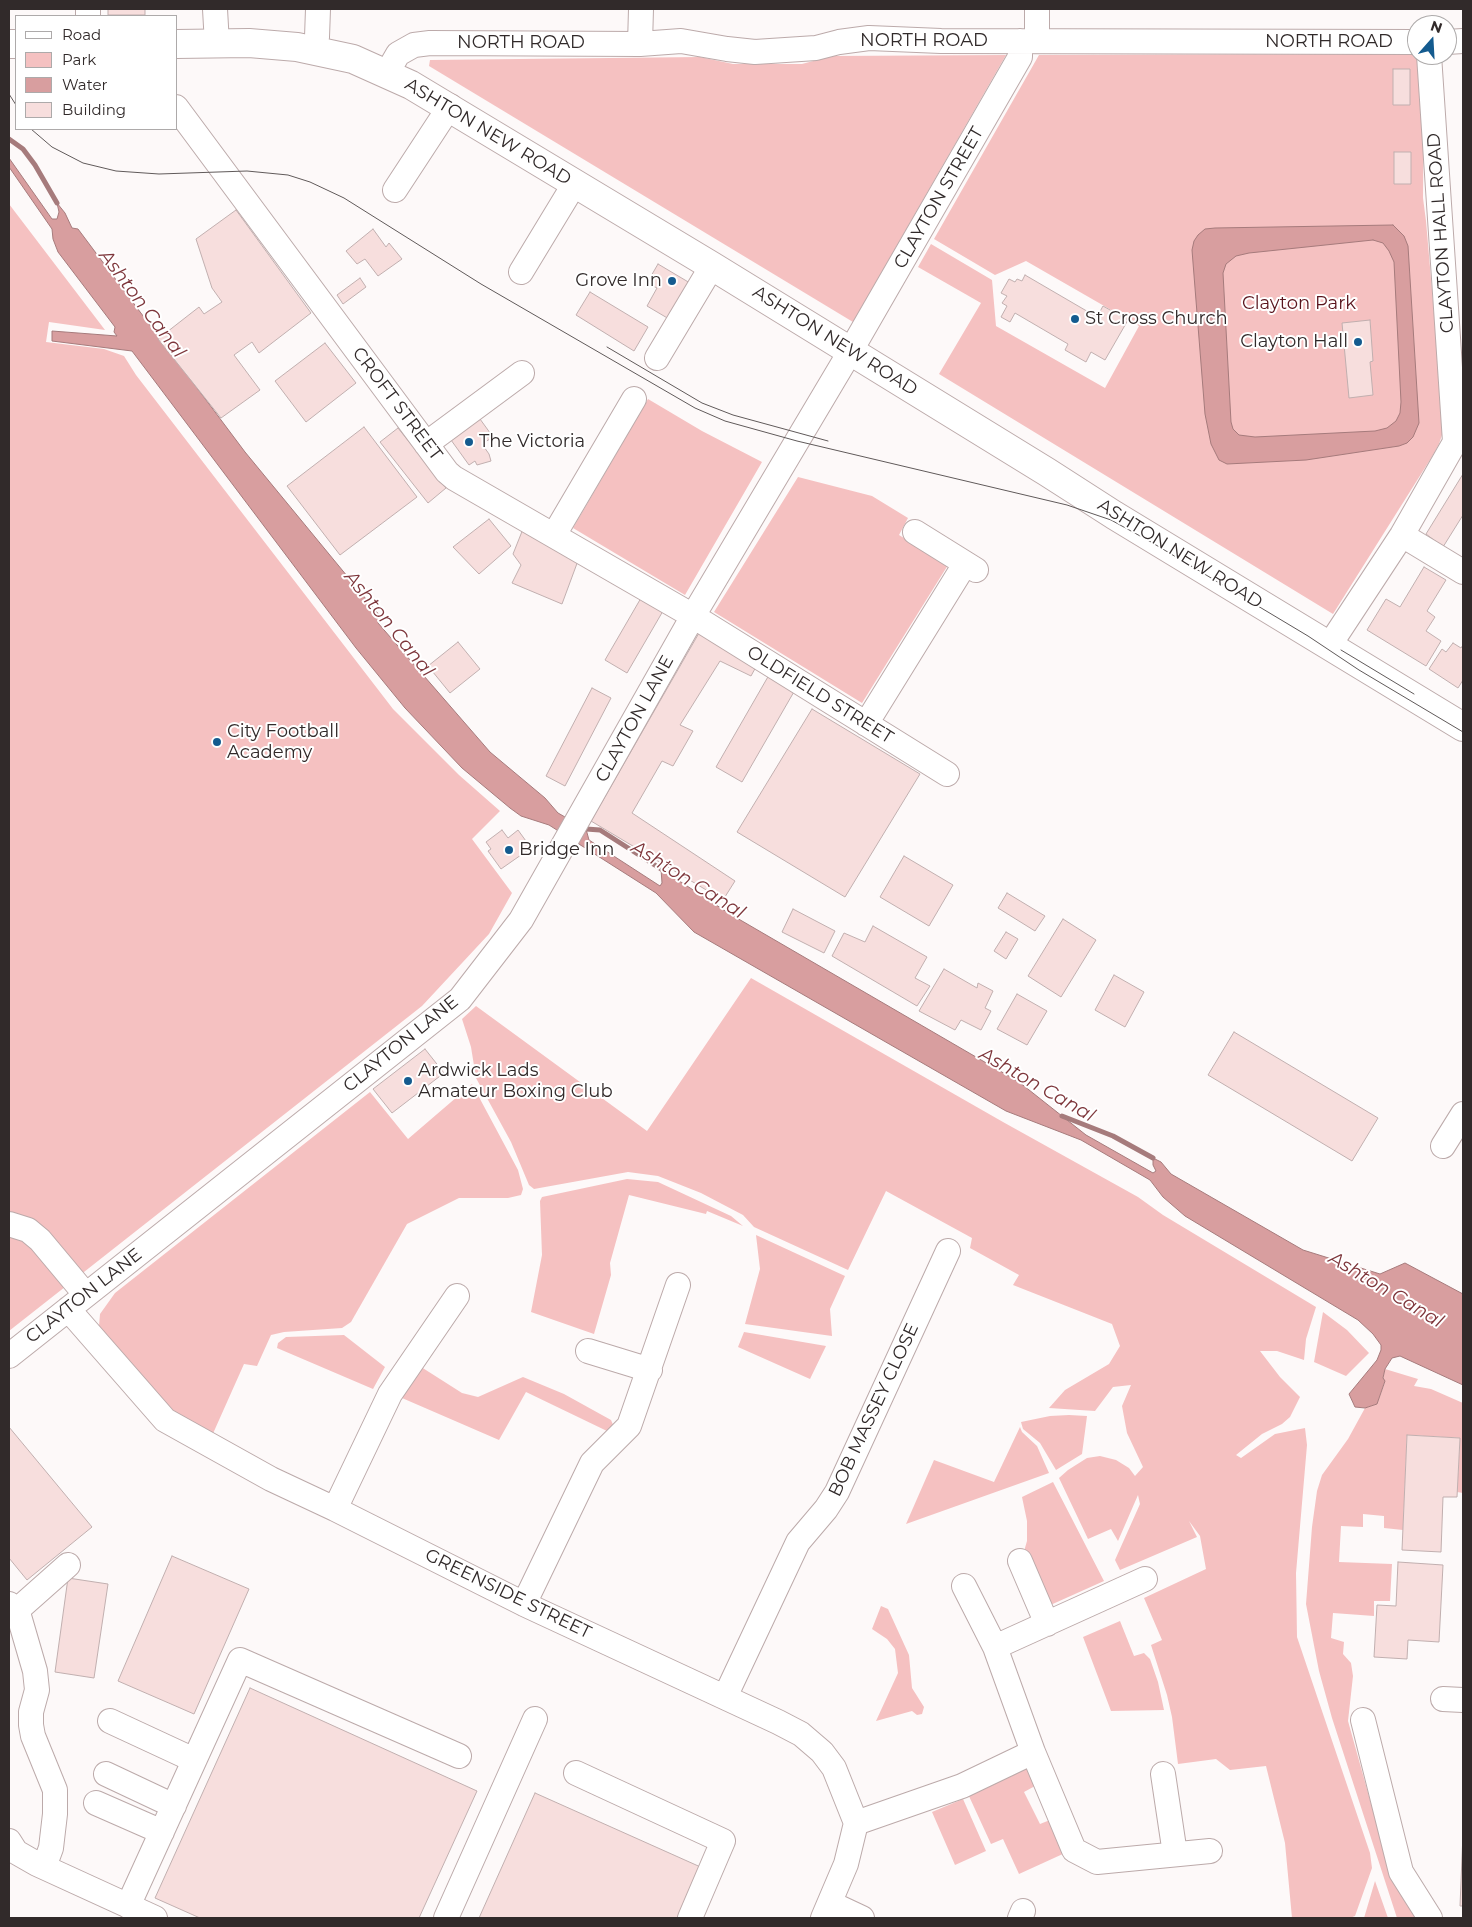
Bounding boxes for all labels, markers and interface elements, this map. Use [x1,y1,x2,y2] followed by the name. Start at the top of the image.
[15,15,178,130] legend
[1407,15,1457,65] north arrow
[1428,16,1445,37] text: N
[62,25,101,44] text: Road
[860,30,988,52] street label: NORTH ROAD
[1265,31,1393,53] street label: NORTH ROAD
[457,32,585,54] street label: NORTH ROAD
[62,50,96,69] text: Park
[401,74,575,190] street label: ASHTON NEW ROAD
[62,75,108,94] text: Water
[62,100,126,119] text: Building
[890,123,988,273] street label: CLAYTON STREET
[1423,132,1459,334] street label: CLAYTON HALL ROAD
[94,245,190,363] water label: Ashton Canal
[575,270,662,292] place label: Grove Inn
[666,275,678,287] marker: Grove Inn
[749,281,921,401] street label: ASHTON NEW ROAD
[1242,293,1356,315] park label: Clayton Park
[1085,308,1228,330] place label: St Cross Church
[1069,313,1081,325] marker: St Cross Church
[1240,331,1348,353] place label: Clayton Hall
[1352,336,1364,348] marker: Clayton Hall
[347,343,447,465] street label: CROFT STREET
[479,431,585,453] place label: The Victoria
[463,436,475,448] marker: The Victoria
[1094,494,1266,614] street label: ASHTON NEW ROAD
[339,566,439,682] water label: Ashton Canal
[743,641,897,749] street label: OLDFIELD STREET
[591,652,679,786] street label: CLAYTON LANE
[227,721,339,764] place label: City Football Academy
[211,736,223,748] marker: City Football Academy
[627,836,749,924] water label: Ashton Canal
[519,839,614,861] place label: Bridge Inn
[503,844,515,856] marker: Bridge Inn
[339,991,463,1097] street label: CLAYTON LANE
[975,1043,1099,1127] water label: Ashton Canal
[418,1060,613,1102] place label: Ardwick Lads Amateur Boxing Club
[402,1075,414,1087] marker: Ardwick Lads Amateur Boxing Club
[22,1244,146,1348] street label: CLAYTON LANE
[1325,1247,1447,1333] water label: Ashton Canal
[824,1320,924,1500] street label: BOB MASSEY CLOSE
[421,1544,595,1644] street label: GREENSIDE STREET

